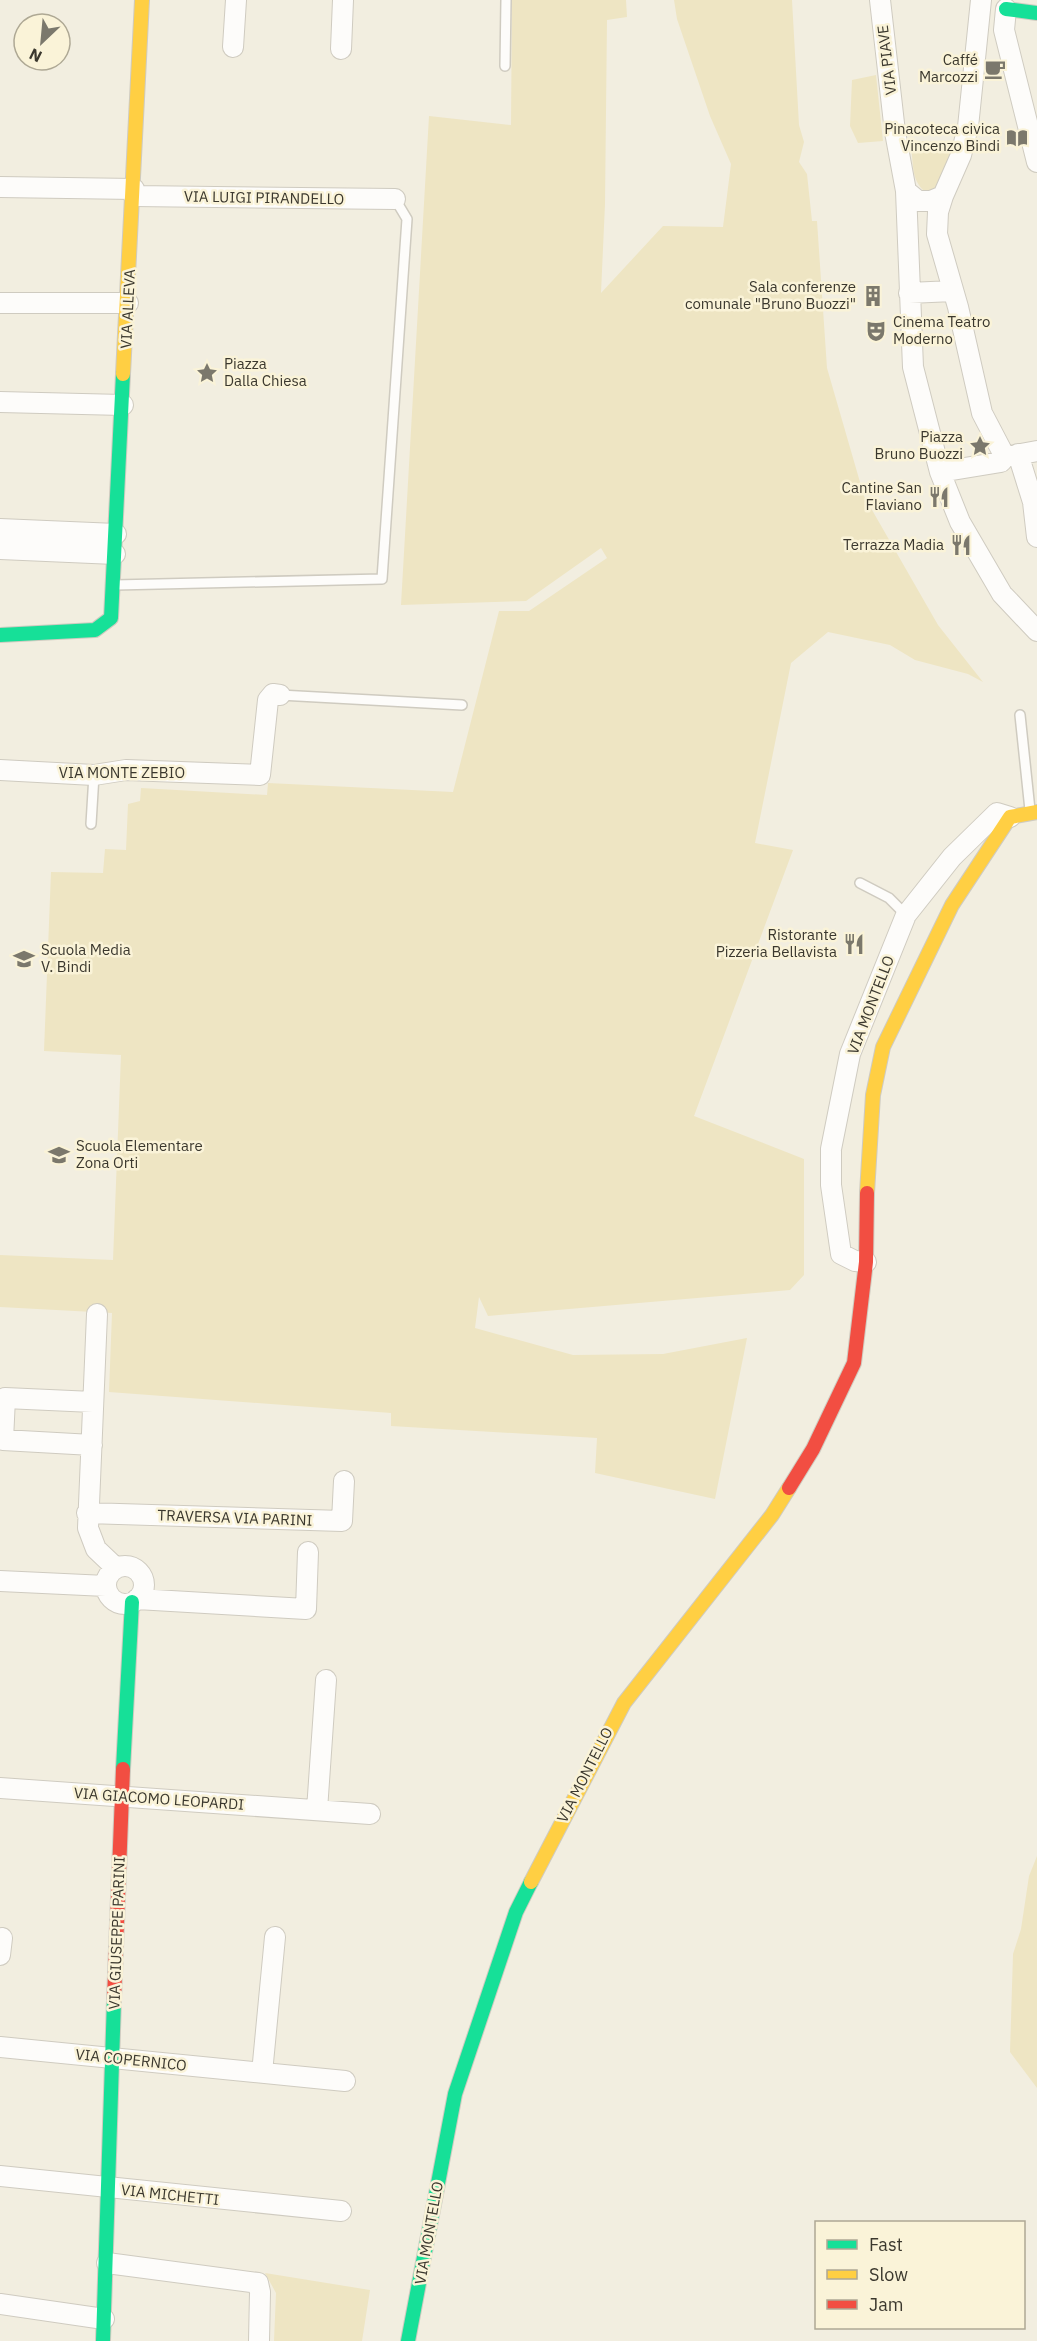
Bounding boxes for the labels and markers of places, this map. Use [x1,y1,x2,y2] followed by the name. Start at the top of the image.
[919,50,978,86] place label: Caffé Marcozzi
[983,57,1007,81] cafe icon: Caffé Marcozzi
[884,119,1000,155] place label: Pinacoteca civica Vincenzo Bindi
[1005,126,1029,150] library icon: Pinacoteca civica Vincenzo Bindi
[685,277,856,313] place label: Sala conferenze comunale "Bruno Buozzi"
[861,284,885,308] building icon: Sala conferenze comunale "Bruno Buozzi"
[893,312,990,348] place label: Cinema Teatro Moderno
[864,319,888,343] theatre icon: Cinema Teatro Moderno
[224,354,307,390] place label: Piazza Dalla Chiesa
[195,361,219,385] place icon: Piazza Dalla Chiesa
[874,427,963,463] place label: Piazza Bruno Buozzi
[968,434,992,458] place icon: Piazza Bruno Buozzi
[842,478,922,514] place label: Cantine San Flaviano
[927,485,951,509] restaurant icon: Cantine San Flaviano
[949,533,973,557] restaurant icon: Terrazza Madia
[843,535,944,554] place label: Terrazza Madia
[716,925,837,961] place label: Ristorante Pizzeria Bellavista
[842,932,866,956] restaurant icon: Ristorante Pizzeria Bellavista
[41,940,131,976] place label: Scuola Media V. Bindi
[12,947,36,971] school or university icon: Scuola Media V. Bindi
[76,1136,203,1172] place label: Scuola Elementare Zona Orti
[47,1143,71,1167] school or university icon: Scuola Elementare Zona Orti

